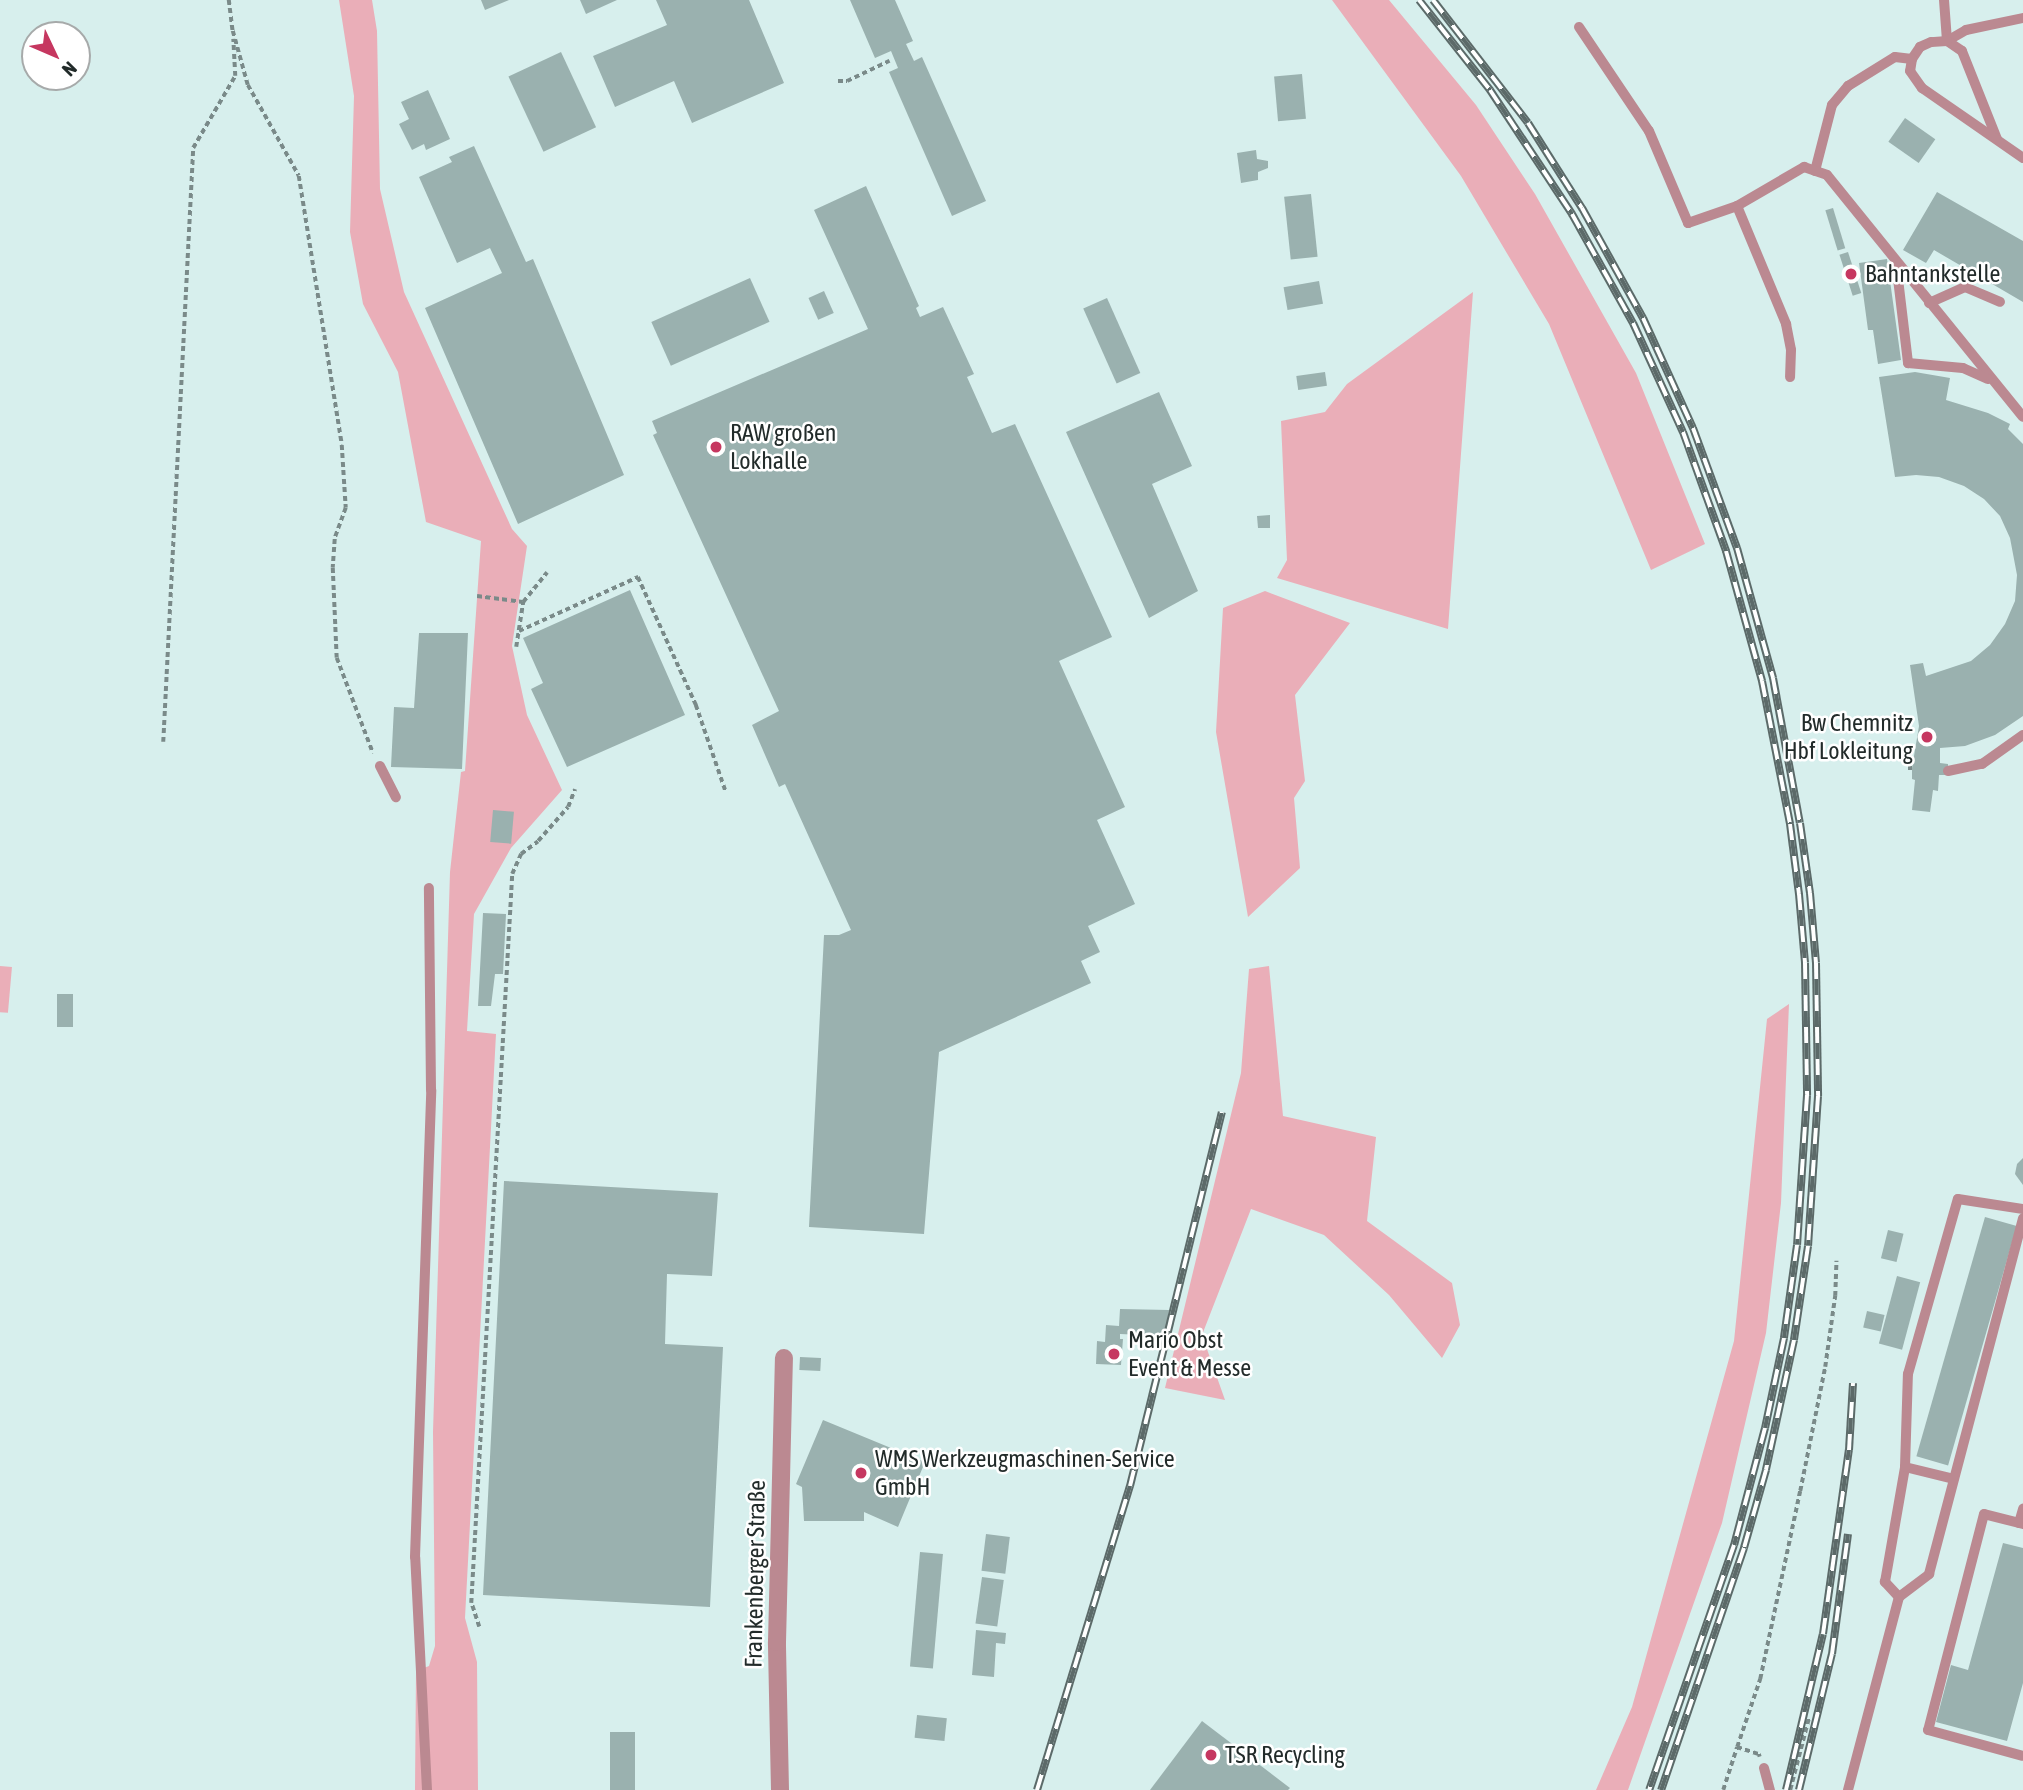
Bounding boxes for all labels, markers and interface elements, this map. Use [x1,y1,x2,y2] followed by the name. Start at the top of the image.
[21,21,91,91] north arrow
[58,58,81,81] text: N
[1865,260,2001,288] place label: Bahntankstelle
[1843,266,1859,282] marker: Bahntankstelle
[730,419,836,475] place label: RAW großen Lokhalle
[708,439,724,455] marker: RAW großen Lokhalle
[1784,709,1913,765] place label: Bw Chemnitz Hbf Lokleitung
[1919,729,1935,745] marker: Bw Chemnitz Hbf Lokleitung
[1128,1326,1251,1382] place label: Mario Obst Event & Messe
[1106,1346,1122,1362] marker: Mario Obst Event & Messe
[875,1445,1175,1501] place label: WMS Werkzeugmaschinen-Service GmbH
[853,1465,869,1481] marker: WMS Werkzeugmaschinen-Service GmbH
[739,1480,771,1668] street label: Frankenberger Straße
[1225,1741,1345,1769] place label: TSR Recycling
[1203,1747,1219,1763] marker: TSR Recycling

